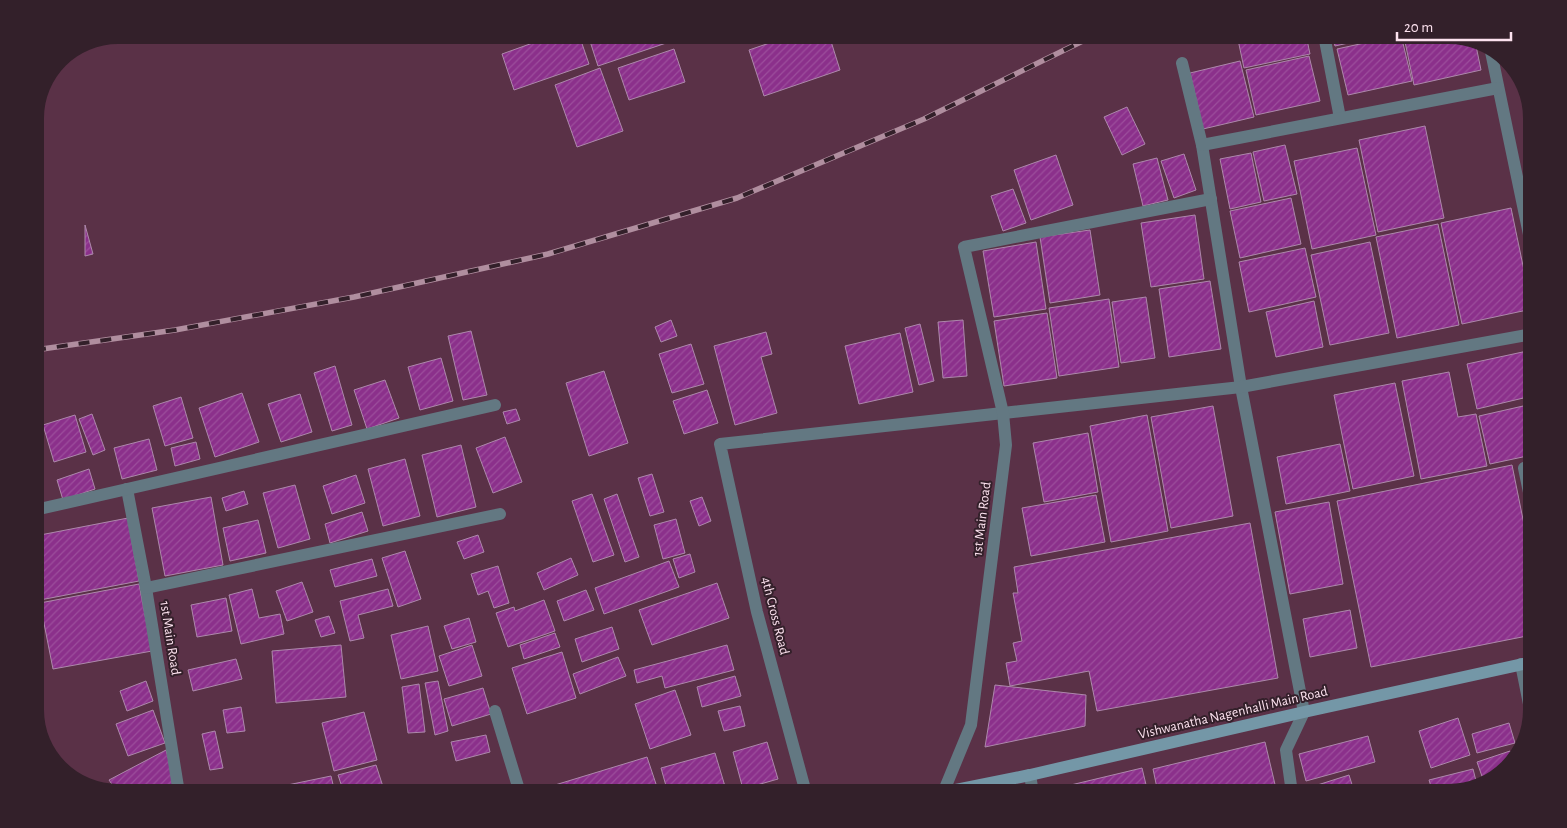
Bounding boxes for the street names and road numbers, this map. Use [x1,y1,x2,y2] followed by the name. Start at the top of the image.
[970,481,994,557] street label: 1st Main Road
[759,576,791,656] street label: 4th Cross Road
[157,600,183,676] street label: 1st Main Road
[1137,684,1329,742] street label: Vishwanatha Nagenhalli Main Road

